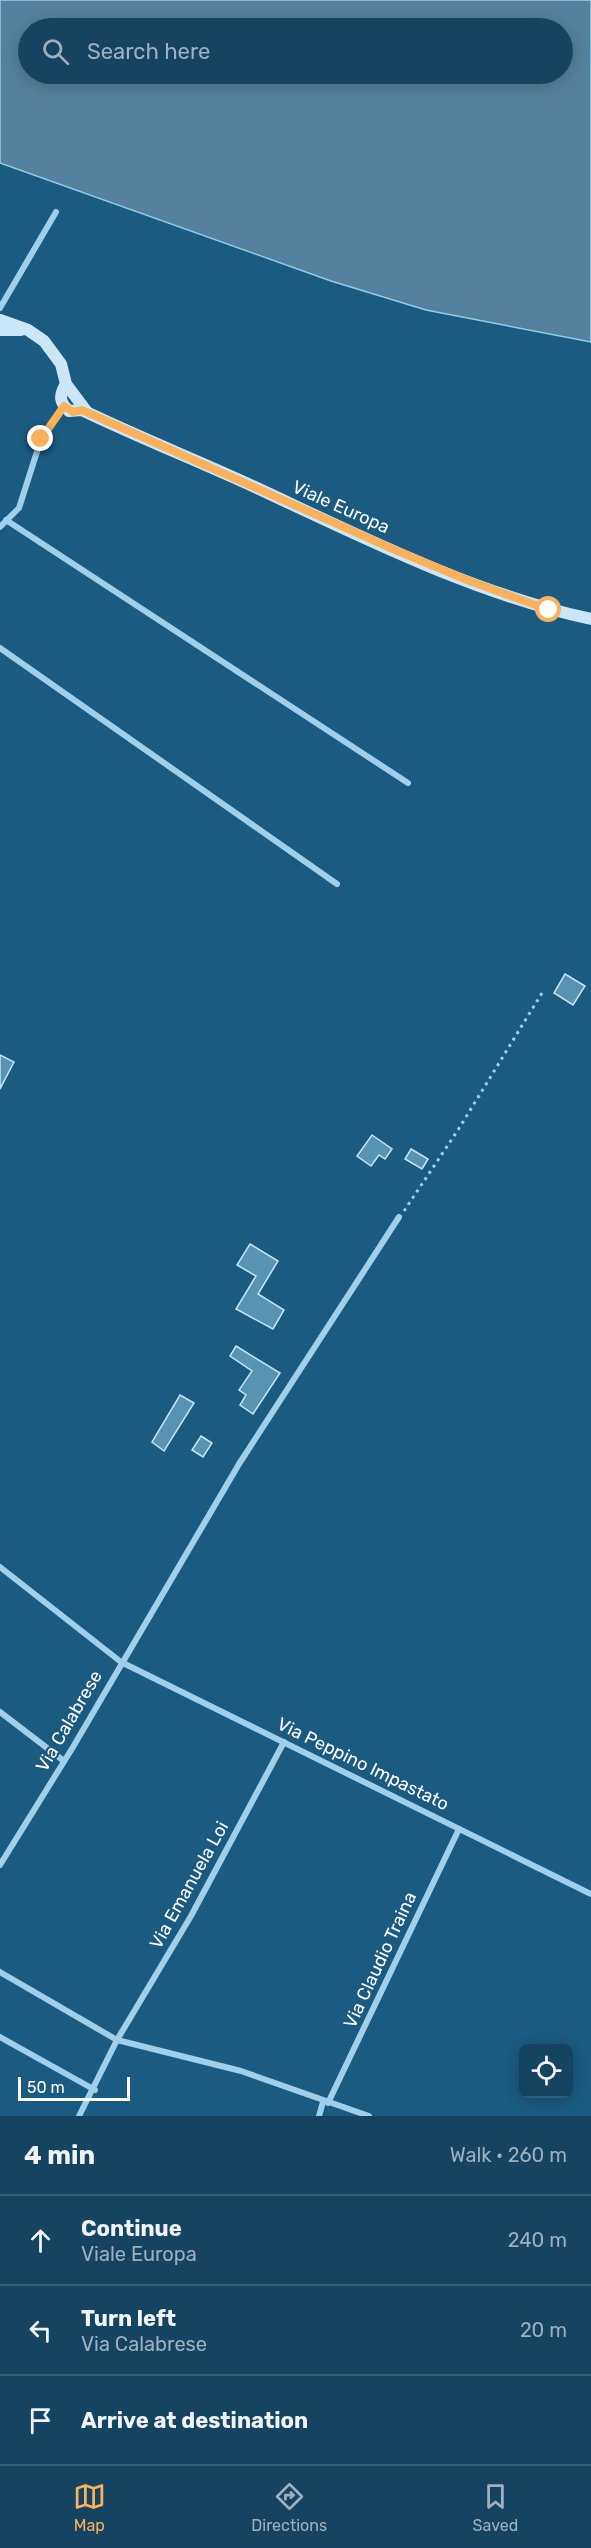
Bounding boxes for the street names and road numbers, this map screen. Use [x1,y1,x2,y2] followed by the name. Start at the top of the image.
[289,476,393,538] street label: Viale Europa
[31,1666,107,1776] street label: Via Calabrese
[274,1713,452,1815] street label: Via Peppino Impastato
[145,1817,233,1953] street label: Via Emanuela Loi
[339,1888,421,2032] street label: Via Claudio Traina

